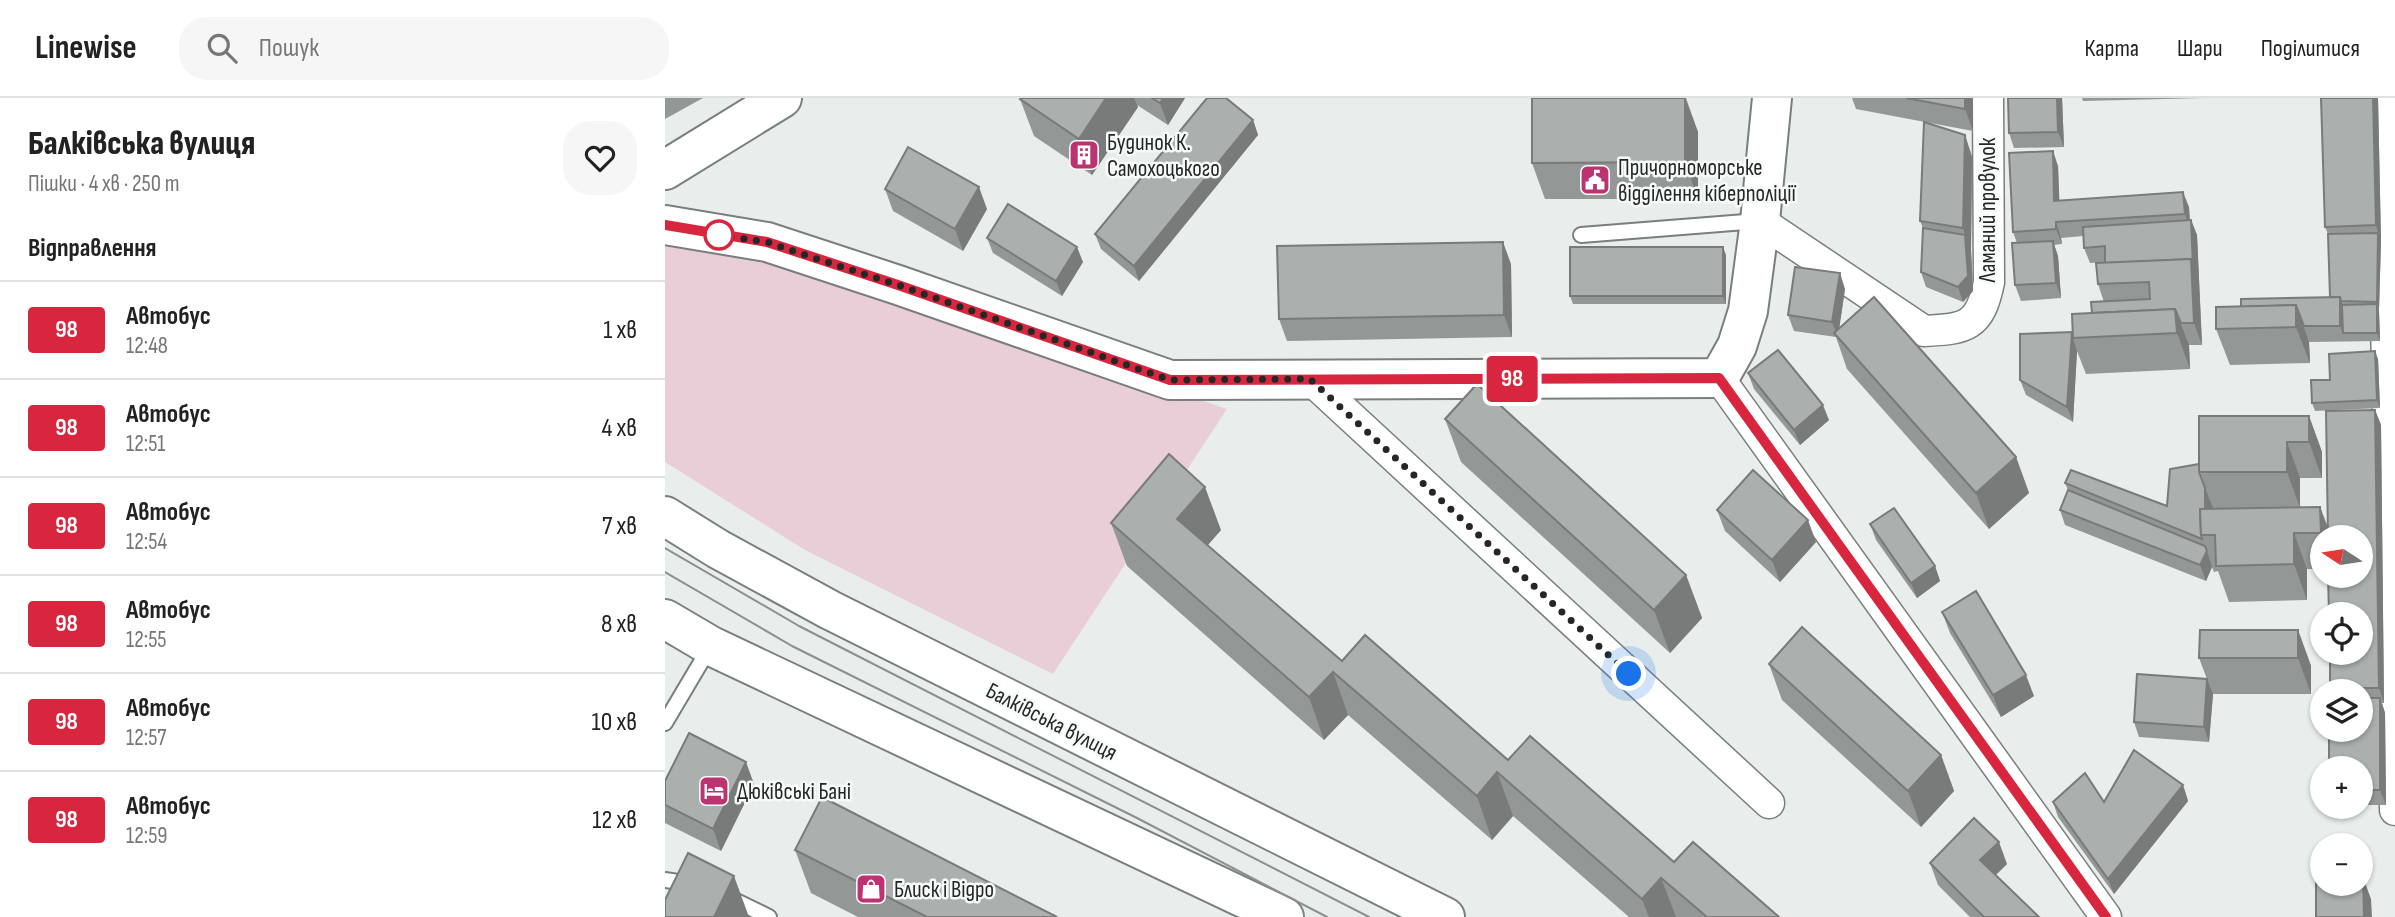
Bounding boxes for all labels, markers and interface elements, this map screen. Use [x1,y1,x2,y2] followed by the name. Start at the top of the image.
[179,17,669,80] search box
[35,28,137,68] text: Linewise
[203,29,241,67] icon: search
[259,33,319,64] text: Пошук
[2084,34,2139,63] text: Карта
[2177,34,2223,63] text: Шари
[2261,34,2360,63] text: Поділитися
[563,121,637,195] button: heart
[28,124,255,164] text: Балківська вулиця
[1107,129,1220,183] place label: Будинок К. Самохоцького
[1974,137,2002,284] street label: Ламаний провулок
[1067,138,1101,172] building icon: Будинок К. Самохоцького
[1618,154,1797,208] place label: Причорноморське відділення кіберполіції
[1578,163,1612,197] public building icon: Причорноморське відділення кіберполіції
[28,170,179,198] text: Пішки · 4 хв · 250 m
[704,220,734,250] unlabelled marker
[28,233,156,264] text: Відправлення
[126,301,211,332] text: Автобус
[55,315,78,344] text: 98
[603,315,637,346] text: 1 хв
[126,332,168,360] text: 12:48
[1481,356,1543,402] line badge: 98
[1501,364,1523,393] text: 98
[126,399,211,430] text: Автобус
[55,413,78,442] text: 98
[601,413,637,444] text: 4 хв
[126,430,165,458] text: 12:51
[126,497,211,528] text: Автобус
[55,511,78,540] text: 98
[602,511,637,542] text: 7 хв
[2310,525,2373,588] north arrow
[2310,525,2373,896] map controls
[126,528,167,556] text: 12:54
[126,595,211,626] text: Автобус
[2310,602,2373,665] button: locate
[55,609,78,638] text: 98
[601,609,637,640] text: 8 хв
[126,626,167,654] text: 12:55
[1611,656,1646,691] your location
[981,677,1122,767] street label: Балківська вулиця
[2310,679,2373,742] button: layers
[126,693,211,724] text: Автобус
[55,707,78,736] text: 98
[592,707,637,738] text: 10 хв
[126,724,166,752] text: 12:57
[2310,756,2373,819] button: +
[697,774,731,808] hotel icon: Дюківські Бані
[737,778,851,806] place label: Дюківські Бані
[126,791,211,822] text: Автобус
[55,805,78,834] text: 98
[592,805,637,836] text: 12 хв
[126,822,168,850] text: 12:59
[2310,833,2373,896] button: −
[854,872,888,906] shop icon: Блиск і Відро
[894,876,994,904] place label: Блиск і Відро

